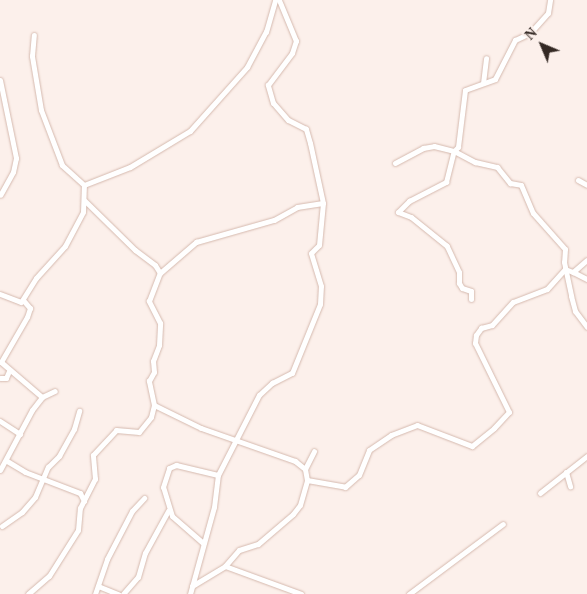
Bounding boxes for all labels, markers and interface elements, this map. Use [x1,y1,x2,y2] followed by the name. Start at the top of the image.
[517,20,567,70] north arrow
[522,25,540,43] text: N

